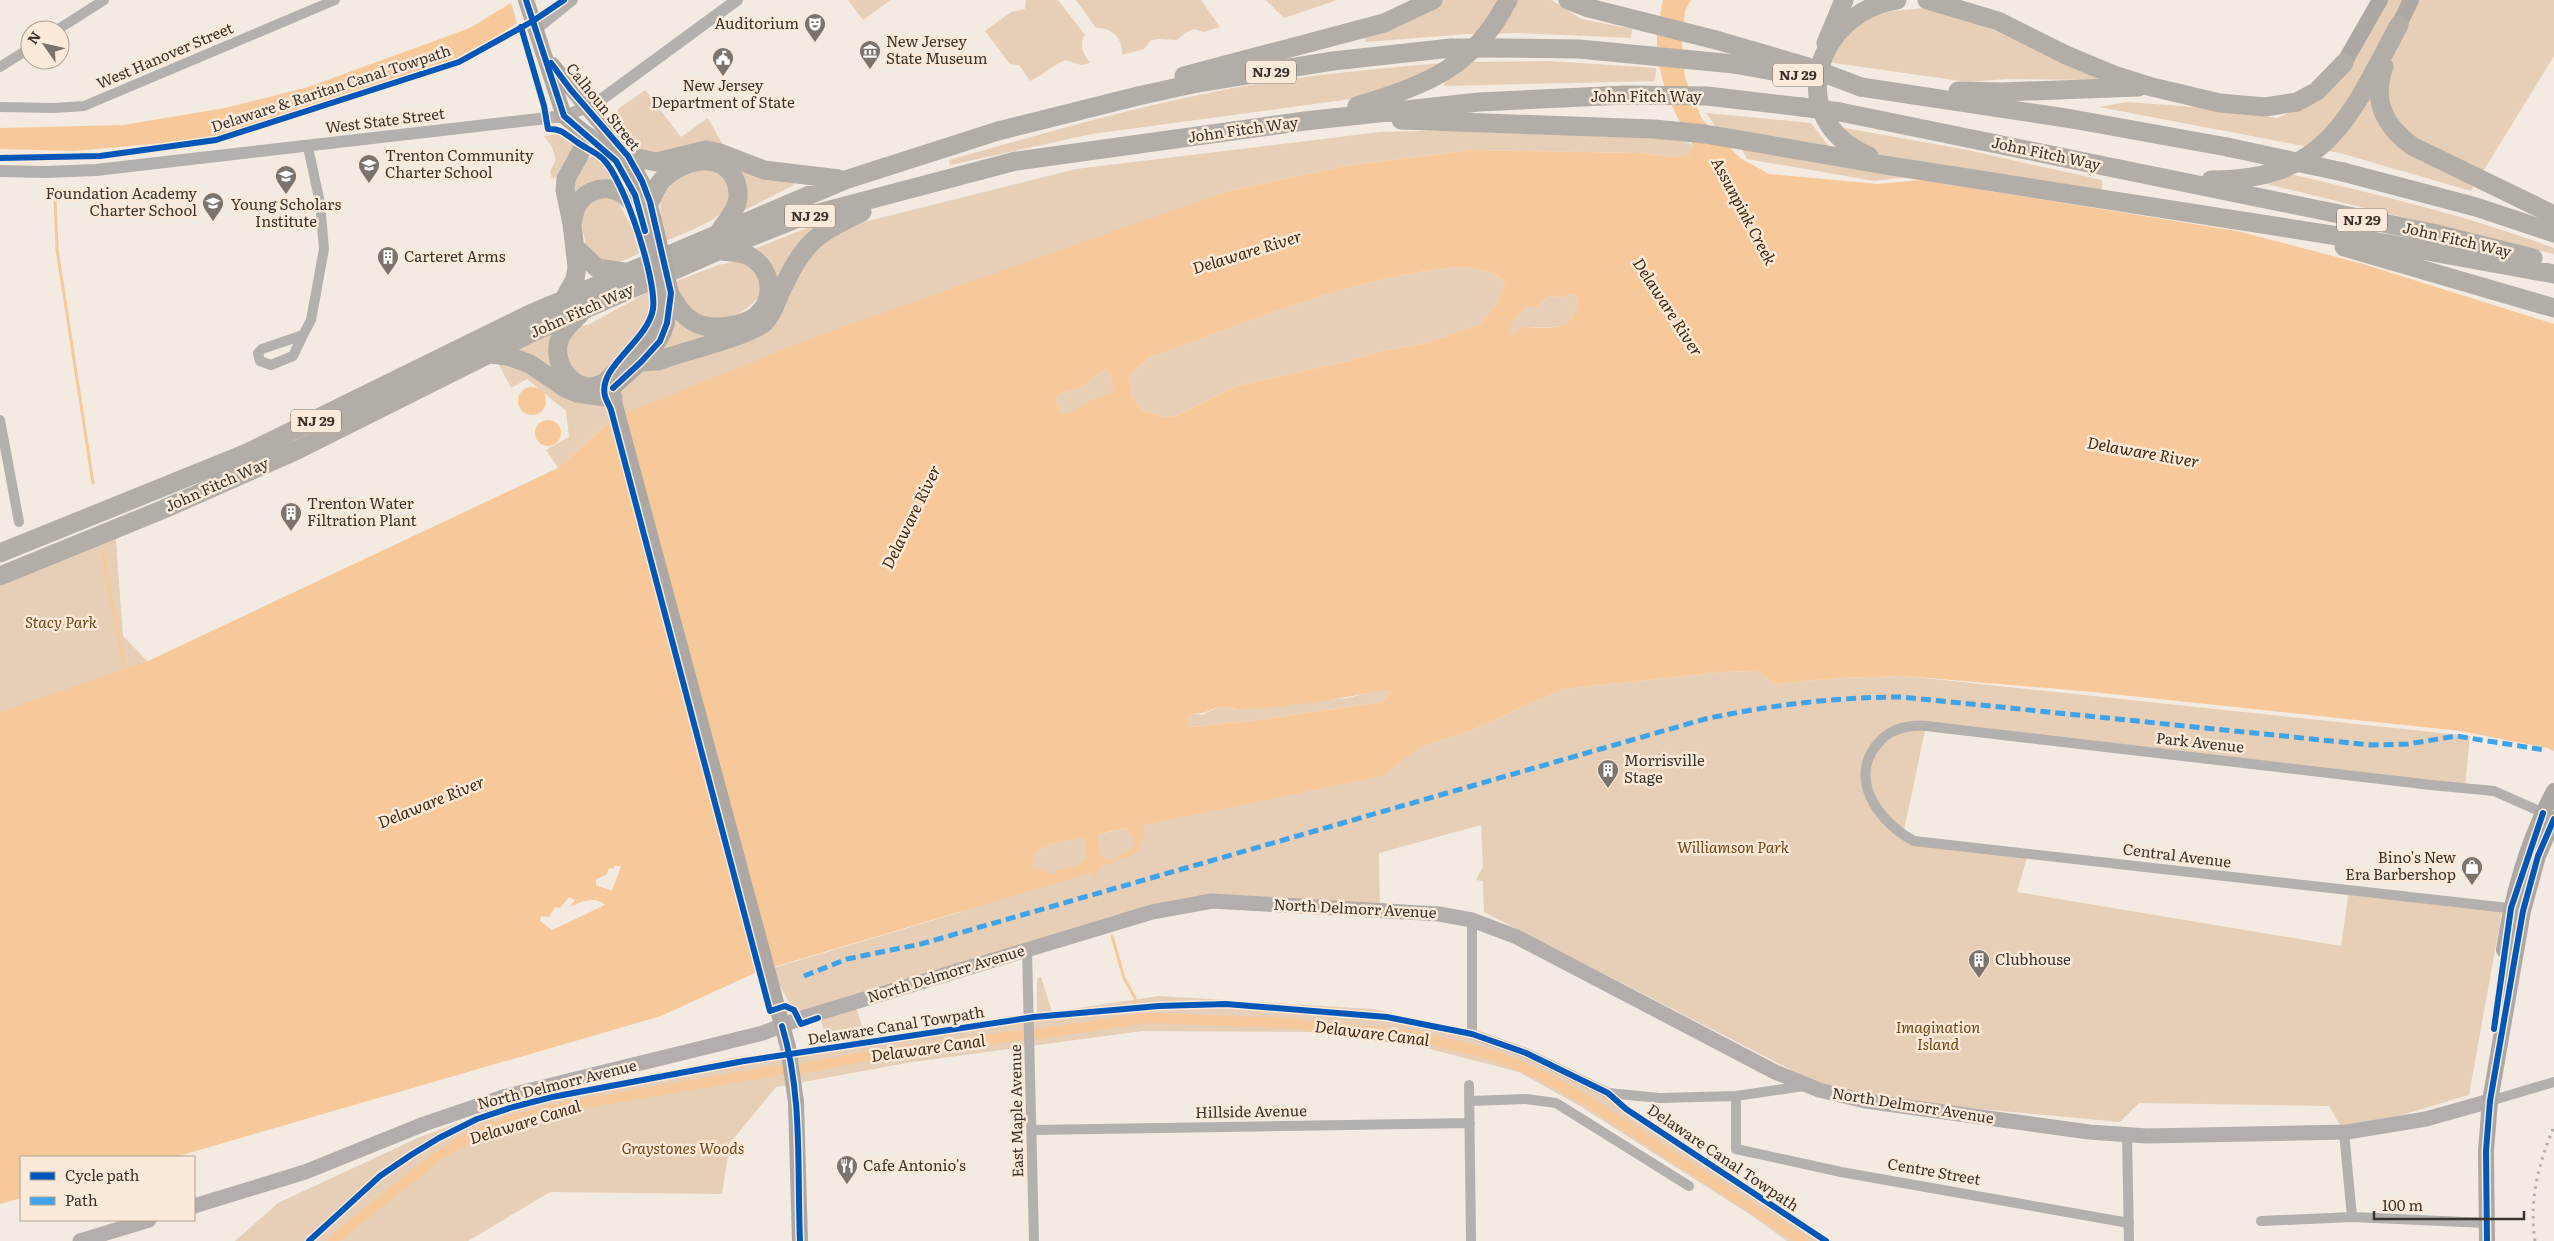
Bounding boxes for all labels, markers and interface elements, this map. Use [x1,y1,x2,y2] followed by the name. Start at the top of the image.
[715,11,799,34] place label: Auditorium
[803,12,827,43] theatre icon: Auditorium
[93,15,236,94] street label: West Hanover Street
[20,20,70,70] north arrow
[22,27,45,48] text: N
[886,29,988,69] place label: New Jersey State Museum
[208,38,453,137] street label: Delaware & Raritan Canal Towpath
[858,39,882,70] museum icon: New Jersey State Museum
[711,46,735,77] public building icon: New Jersey Department of State
[561,57,647,155] street label: Calhoun Street
[1246,61,1296,84] road number: NJ 29
[1773,64,1823,86] road number: NJ 29
[651,73,795,113] place label: New Jersey Department of State
[1590,84,1702,107] street label: John Fitch Way
[324,101,446,138] street label: West State Street
[1186,109,1300,148] street label: John Fitch Way
[1990,130,2103,175] street label: John Fitch Way
[385,143,534,183] place label: Trenton Community Charter School
[1706,152,1784,269] water label: Assunpink Creek
[357,153,381,184] school or university icon: Trenton Community Charter School
[274,164,298,195] school or university icon: Young Scholars Institute
[45,181,197,221] place label: Foundation Academy Charter School
[201,191,225,222] school or university icon: Foundation Academy Charter School
[231,192,341,232] place label: Young Scholars Institute
[785,205,835,228] road number: NJ 29
[2337,208,2387,232] road number: NJ 29
[2401,215,2514,262] street label: John Fitch Way
[1189,223,1304,279] water label: Delaware River
[404,244,506,267] place label: Carteret Arms
[376,245,400,276] building icon: Carteret Arms
[1628,252,1710,361] water label: Delaware River
[526,276,637,343] street label: John Fitch Way
[291,410,341,432] road number: NJ 29
[2085,429,2201,473] water label: Delaware River
[161,450,272,517] street label: John Fitch Way
[874,460,946,573] water label: Delaware River
[307,491,417,531] place label: Trenton Water Filtration Plant
[279,501,303,532] building icon: Trenton Water Filtration Plant
[25,610,98,633] park label: Stacy Park
[2155,725,2246,758] street label: Park Avenue
[1624,748,1705,788] place label: Morrisville Stage
[1596,758,1620,789] building icon: Morrisville Stage
[374,769,488,833] water label: Delaware River
[1677,835,1790,858] park label: Williamson Park
[2122,836,2233,873] street label: Central Avenue
[2345,845,2456,885] place label: Bino's New Era Barbershop
[2460,855,2484,886] shop icon: Bino's New Era Barbershop
[1273,892,1437,923] street label: North Delmorr Avenue
[864,938,1027,1007] street label: North Delmorr Avenue
[1995,947,2071,970] place label: Clubhouse
[1967,948,1991,979] building icon: Clubhouse
[806,1003,986,1049] street label: Delaware Canal Towpath
[1313,1013,1431,1051] water label: Delaware Canal
[1896,1015,1980,1055] park label: Imagination Island
[870,1030,986,1066] water label: Delaware Canal
[1003,1044,1028,1178] street label: East Maple Avenue
[475,1053,639,1114] street label: North Delmorr Avenue
[1831,1080,1996,1129] street label: North Delmorr Avenue
[466,1093,584,1149] water label: Delaware Canal
[1643,1097,1804,1216] street label: Delaware Canal Towpath
[1195,1098,1307,1123] street label: Hillside Avenue
[622,1136,744,1159] park label: Graystones Woods
[1886,1151,1983,1190] street label: Centre Street
[863,1153,966,1176] place label: Cafe Antonio's
[835,1154,859,1185] restaurant icon: Cafe Antonio's
[20,1156,195,1221] legend
[65,1163,140,1186] text: Cycle path
[65,1188,98,1211] text: Path
[2374,1188,2524,1220] scale bar
[2382,1193,2423,1216] text: 100 m

